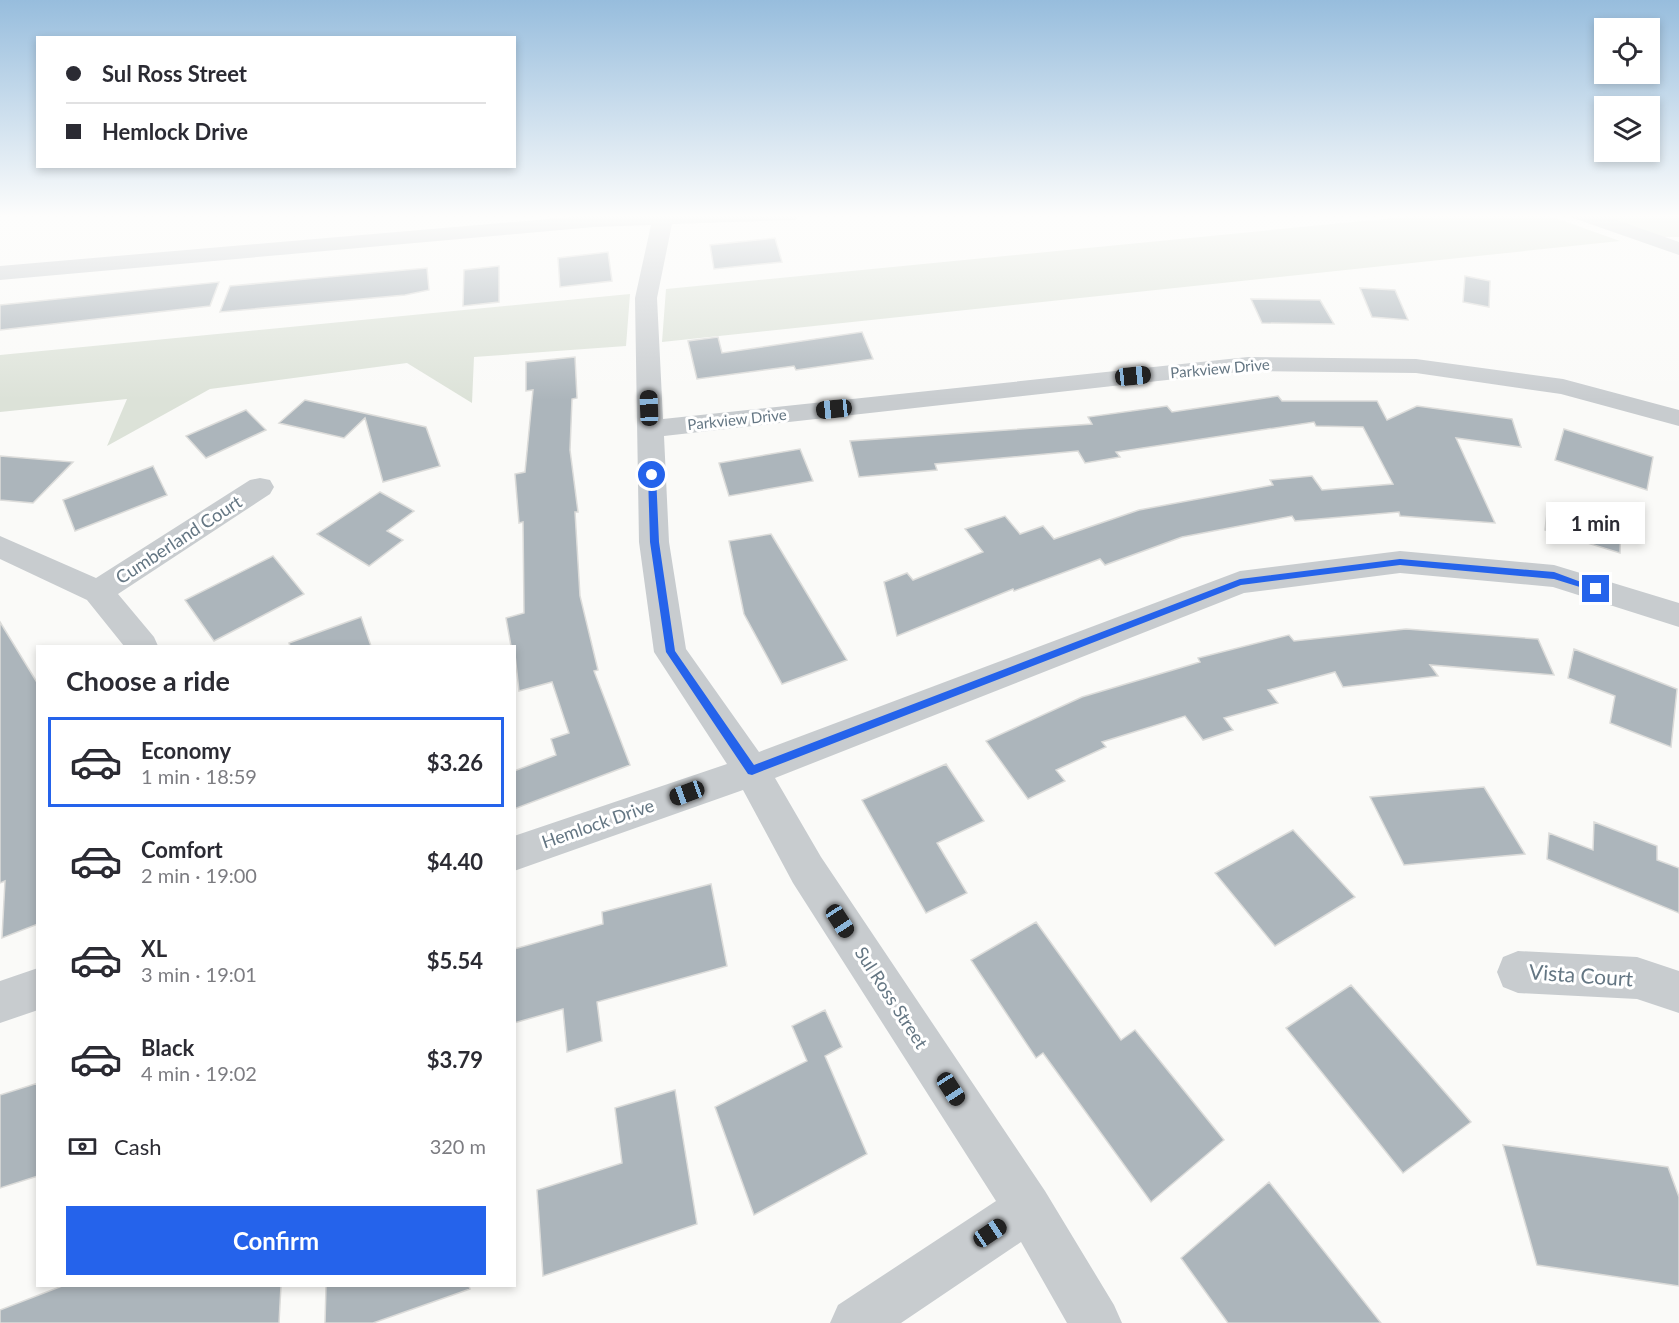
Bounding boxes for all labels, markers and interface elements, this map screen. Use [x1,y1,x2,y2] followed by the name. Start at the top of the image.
[1594,18,1660,162] map controls
[1594,18,1660,84] button: locate
[102,60,247,87] text: Sul Ross Street
[1594,96,1660,162] button: layers
[102,118,248,145] text: Hemlock Drive
[1170,355,1270,381] street label: Parkview Drive
[1114,365,1152,387] car
[639,390,659,426] car
[815,398,853,420] car
[686,405,787,433] street label: Parkview Drive
[638,461,665,488] route start
[111,490,246,588] street label: Cumberland Court
[1546,502,1646,544] callout: 1 min
[1571,511,1620,535] text: 1 min
[1582,575,1609,602] route end
[66,664,230,697] text: Choose a ride
[69,735,123,789] icon: car
[141,737,231,764] text: Economy
[427,749,483,776] text: $3.26
[141,764,257,788] text: 1 min · 18:59
[667,778,707,808] car
[539,794,657,853] street label: Hemlock Drive
[69,834,123,888] icon: car
[141,836,223,863] text: Comfort
[427,848,483,875] text: $4.40
[141,863,257,887] text: 2 min · 19:00
[823,901,857,941] car
[69,933,123,987] icon: car
[141,935,167,962] text: XL
[851,942,933,1053] street label: Sul Ross Street
[427,947,483,974] text: $5.54
[1528,958,1634,991] street label: Vista Court
[141,962,257,986] text: 3 min · 19:01
[69,1032,123,1086] icon: car
[141,1034,194,1061] text: Black
[427,1046,483,1073] text: $3.79
[141,1061,257,1085] text: 4 min · 19:02
[934,1069,968,1109] car
[66,1130,99,1163] icon: cash
[114,1133,161,1160] text: Cash
[430,1134,486,1158] text: 320 m
[66,1206,486,1275] button: Confirm
[970,1215,1010,1251] car

